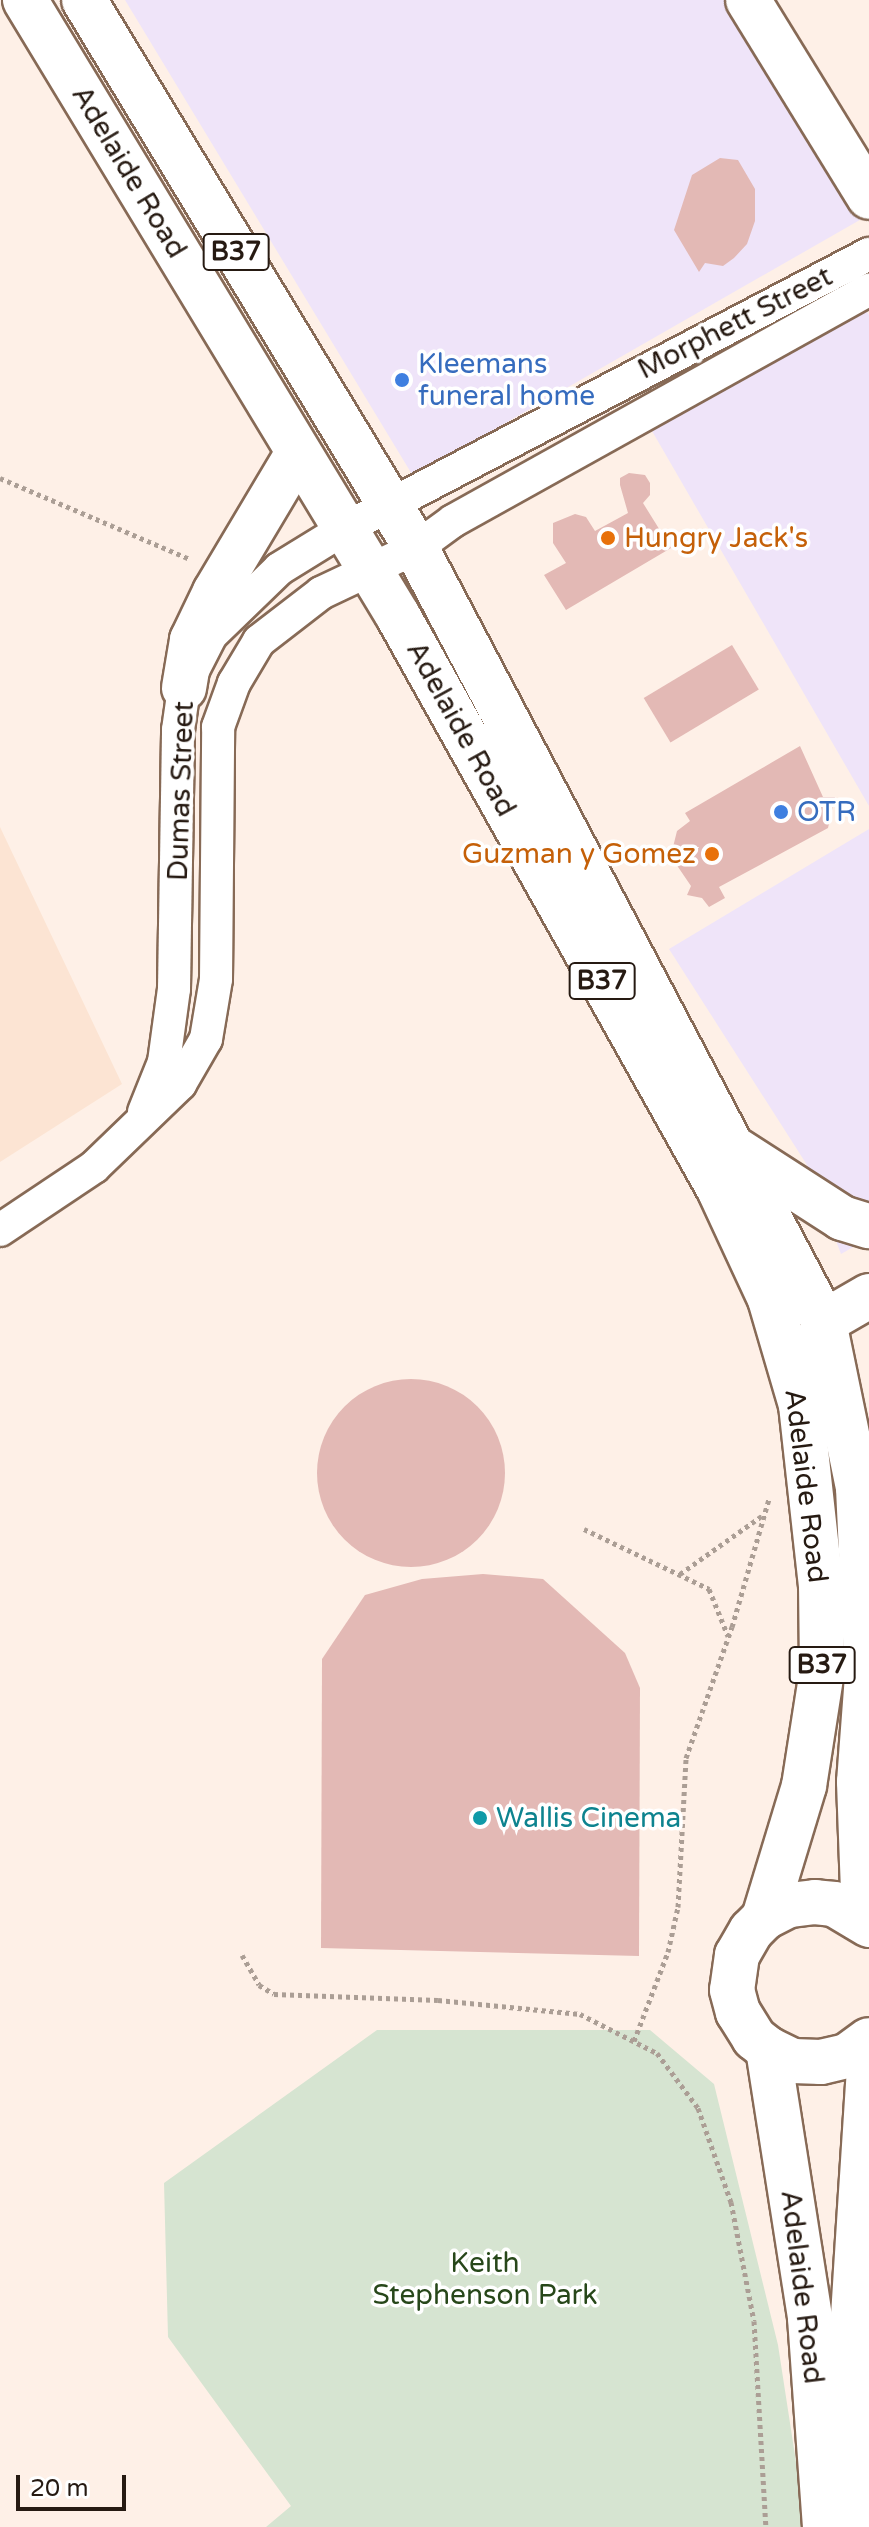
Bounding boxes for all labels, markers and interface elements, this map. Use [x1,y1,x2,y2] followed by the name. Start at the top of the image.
[64,80,194,264] street label: Adelaide Road
[202,230,270,274] road number: B37
[632,260,838,386] street label: Morphett Street
[418,347,595,413] place label: Kleemans funeral home
[393,371,411,389] marker: Kleemans funeral home
[624,521,808,555] place label: Hungry Jack's
[599,529,617,547] marker: Hungry Jack's
[399,636,523,822] street label: Adelaide Road
[161,700,201,882] street label: Dumas Street
[797,795,856,829] place label: OTR
[772,803,790,821] marker: OTR
[462,837,696,871] place label: Guzman y Gomez
[703,845,721,863] marker: Guzman y Gomez
[568,959,636,1003] road number: B37
[777,1387,835,1585] street label: Adelaide Road
[788,1643,856,1687] road number: B37
[496,1801,681,1835] place label: Wallis Cinema
[471,1809,489,1827] marker: Wallis Cinema
[773,2188,831,2386] street label: Adelaide Road
[372,2246,598,2312] park label: Keith Stephenson Park
[20,2459,130,2509] scale bar
[30,2474,88,2503] text: 20 m

